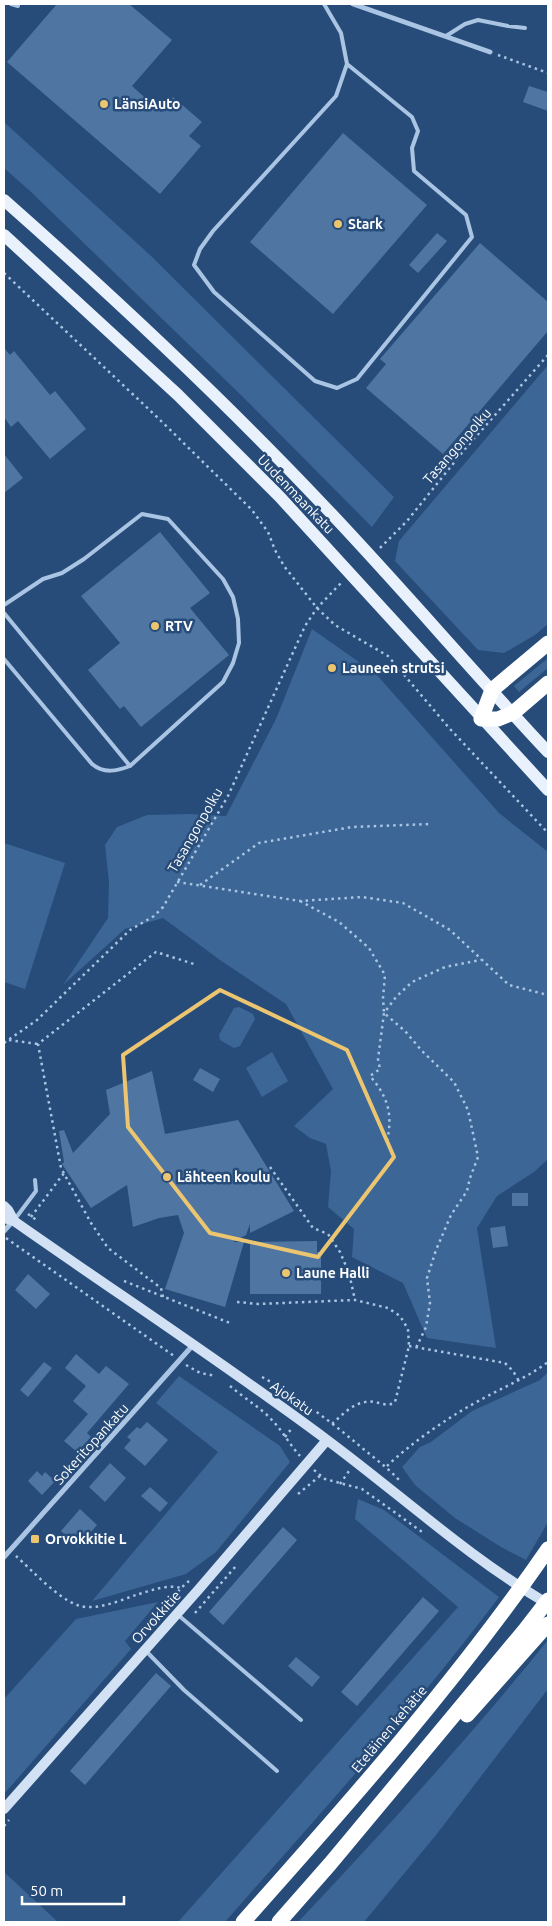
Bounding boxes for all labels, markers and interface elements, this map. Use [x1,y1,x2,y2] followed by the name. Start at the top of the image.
[114,96,180,112] place label: LänsiAuto
[98,98,110,110] marker: LänsiAuto
[348,216,383,232] place label: Stark
[332,218,344,230] marker: Stark
[420,405,494,487] street label: Tasangonpolku
[254,451,338,537] street label: Uudenmaankatu
[165,618,193,634] place label: RTV
[149,620,161,632] marker: RTV
[342,660,445,676] place label: Launeen strutsi
[326,662,338,674] marker: Launeen strutsi
[164,785,226,875] street label: Tasangonpolku
[177,1169,271,1185] place label: Lähteen koulu
[161,1171,173,1183] marker: Lähteen koulu
[296,1265,369,1281] place label: Laune Halli
[280,1267,292,1279] marker: Laune Halli
[268,1378,316,1418] street label: Ajokatu
[50,1400,132,1488] street label: Sokeritopankatu
[45,1531,127,1547] place label: Orvokkitie L
[29,1533,41,1545] marker: Orvokkitie L
[128,1587,184,1647] street label: Orvokkitie
[348,1682,430,1776] street label: Eteläinen kehätie
[22,1874,125,1906] scale bar
[30,1882,63,1899] text: 50 m

